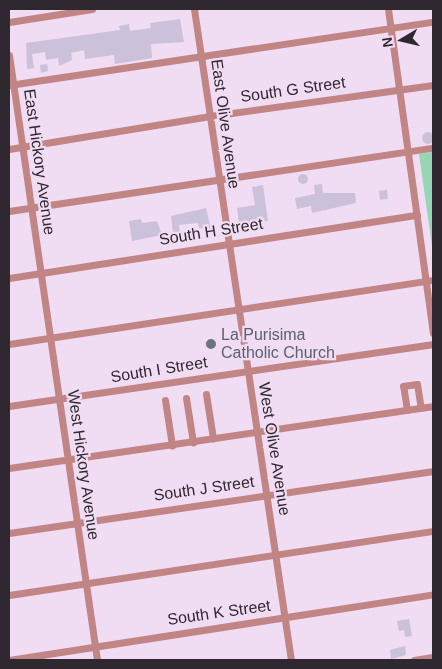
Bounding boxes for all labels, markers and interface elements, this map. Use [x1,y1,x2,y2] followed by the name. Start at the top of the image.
[377,15,427,65] north arrow
[378,36,396,49] text: N
[206,58,244,190] street label: East Olive Avenue
[239,73,347,107] street label: South G Street
[19,87,59,237] street label: East Hickory Avenue
[158,214,264,250] street label: South H Street
[221,325,335,363] place label: La Purisima Catholic Church
[205,338,217,350] marker: La Purisima Catholic Church
[109,353,209,387] street label: South I Street
[254,381,294,517] street label: West Olive Avenue
[63,388,103,542] street label: West Hickory Avenue
[152,472,256,506] street label: South J Street
[166,596,272,630] street label: South K Street

